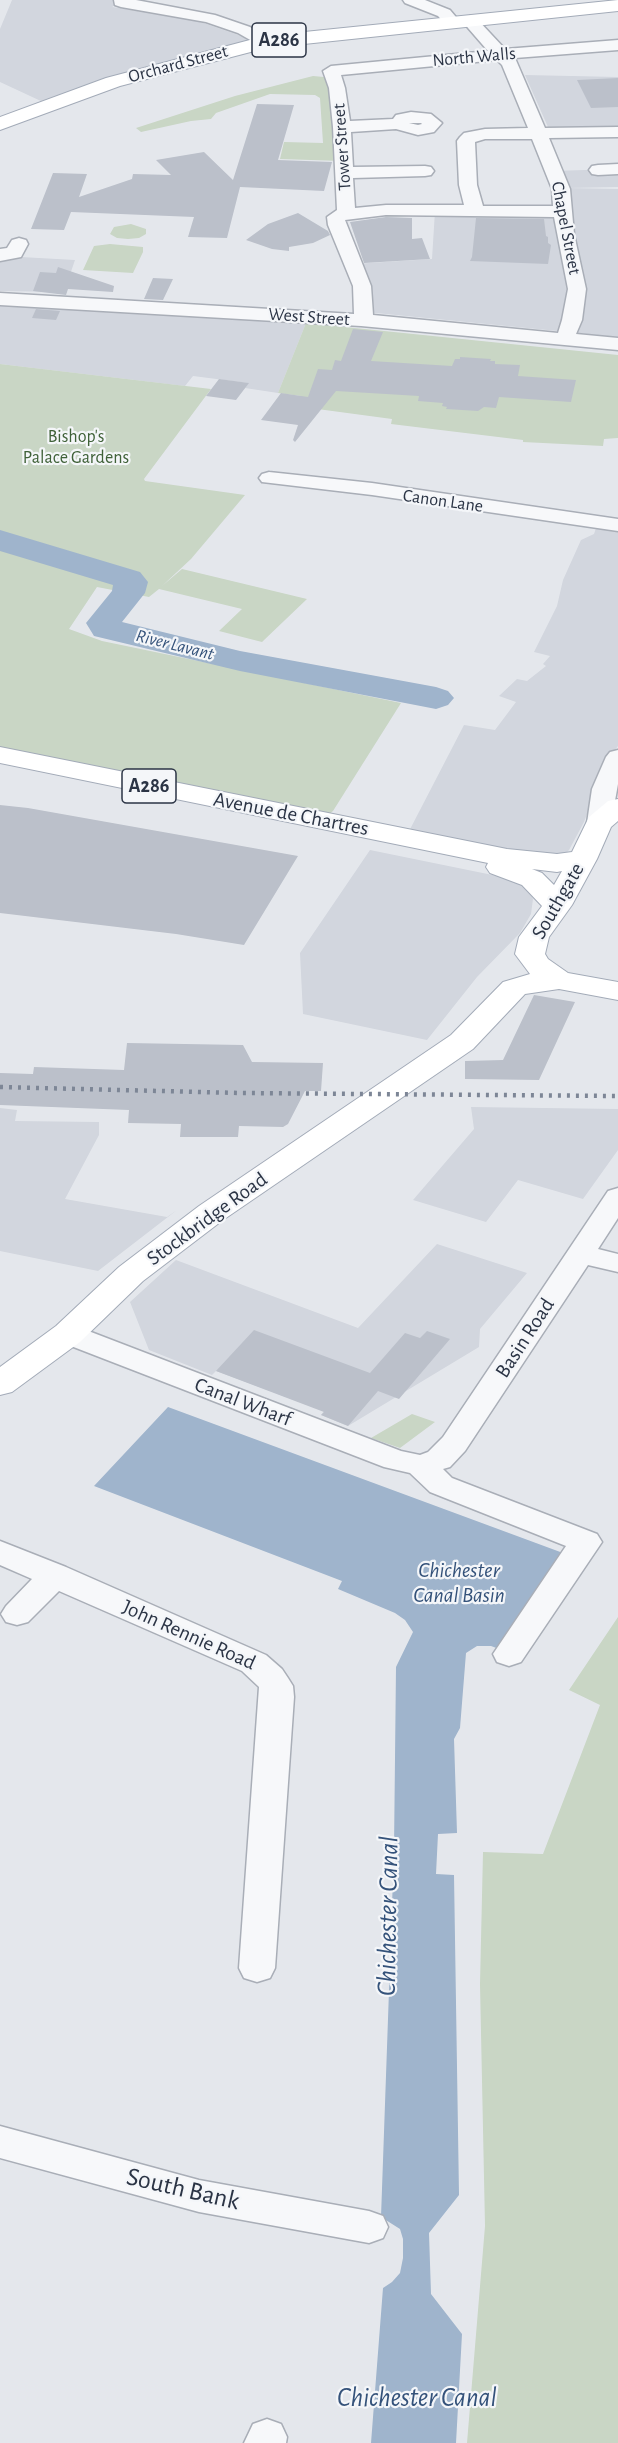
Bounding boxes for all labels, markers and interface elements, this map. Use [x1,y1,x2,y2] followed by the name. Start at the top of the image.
[252,23,306,57] road number: A286
[126,40,230,88] street label: Orchard Street
[431,43,517,71] street label: North Walls
[328,103,356,191] street label: Tower Street
[546,180,586,276] street label: Chapel Street
[268,303,350,331] street label: West Street
[23,426,129,468] park label: Bishop's Palace Gardens
[401,485,485,517] street label: Canon Lane
[134,625,216,665] water label: River Lavant
[122,769,176,803] road number: A286
[211,787,371,841] street label: Avenue de Chartres
[526,858,590,944] street label: Southgate
[142,1167,272,1271] street label: Stockbridge Road
[490,1293,560,1383] street label: Basin Road
[191,1372,295,1432] street label: Canal Wharf
[413,1557,505,1609] water label: Chichester Canal Basin
[118,1594,260,1676] street label: John Rennie Road
[370,1836,406,1996] water label: Chichester Canal
[124,2161,242,2217] street label: South Bank
[337,2382,497,2414] water label: Chichester Canal

